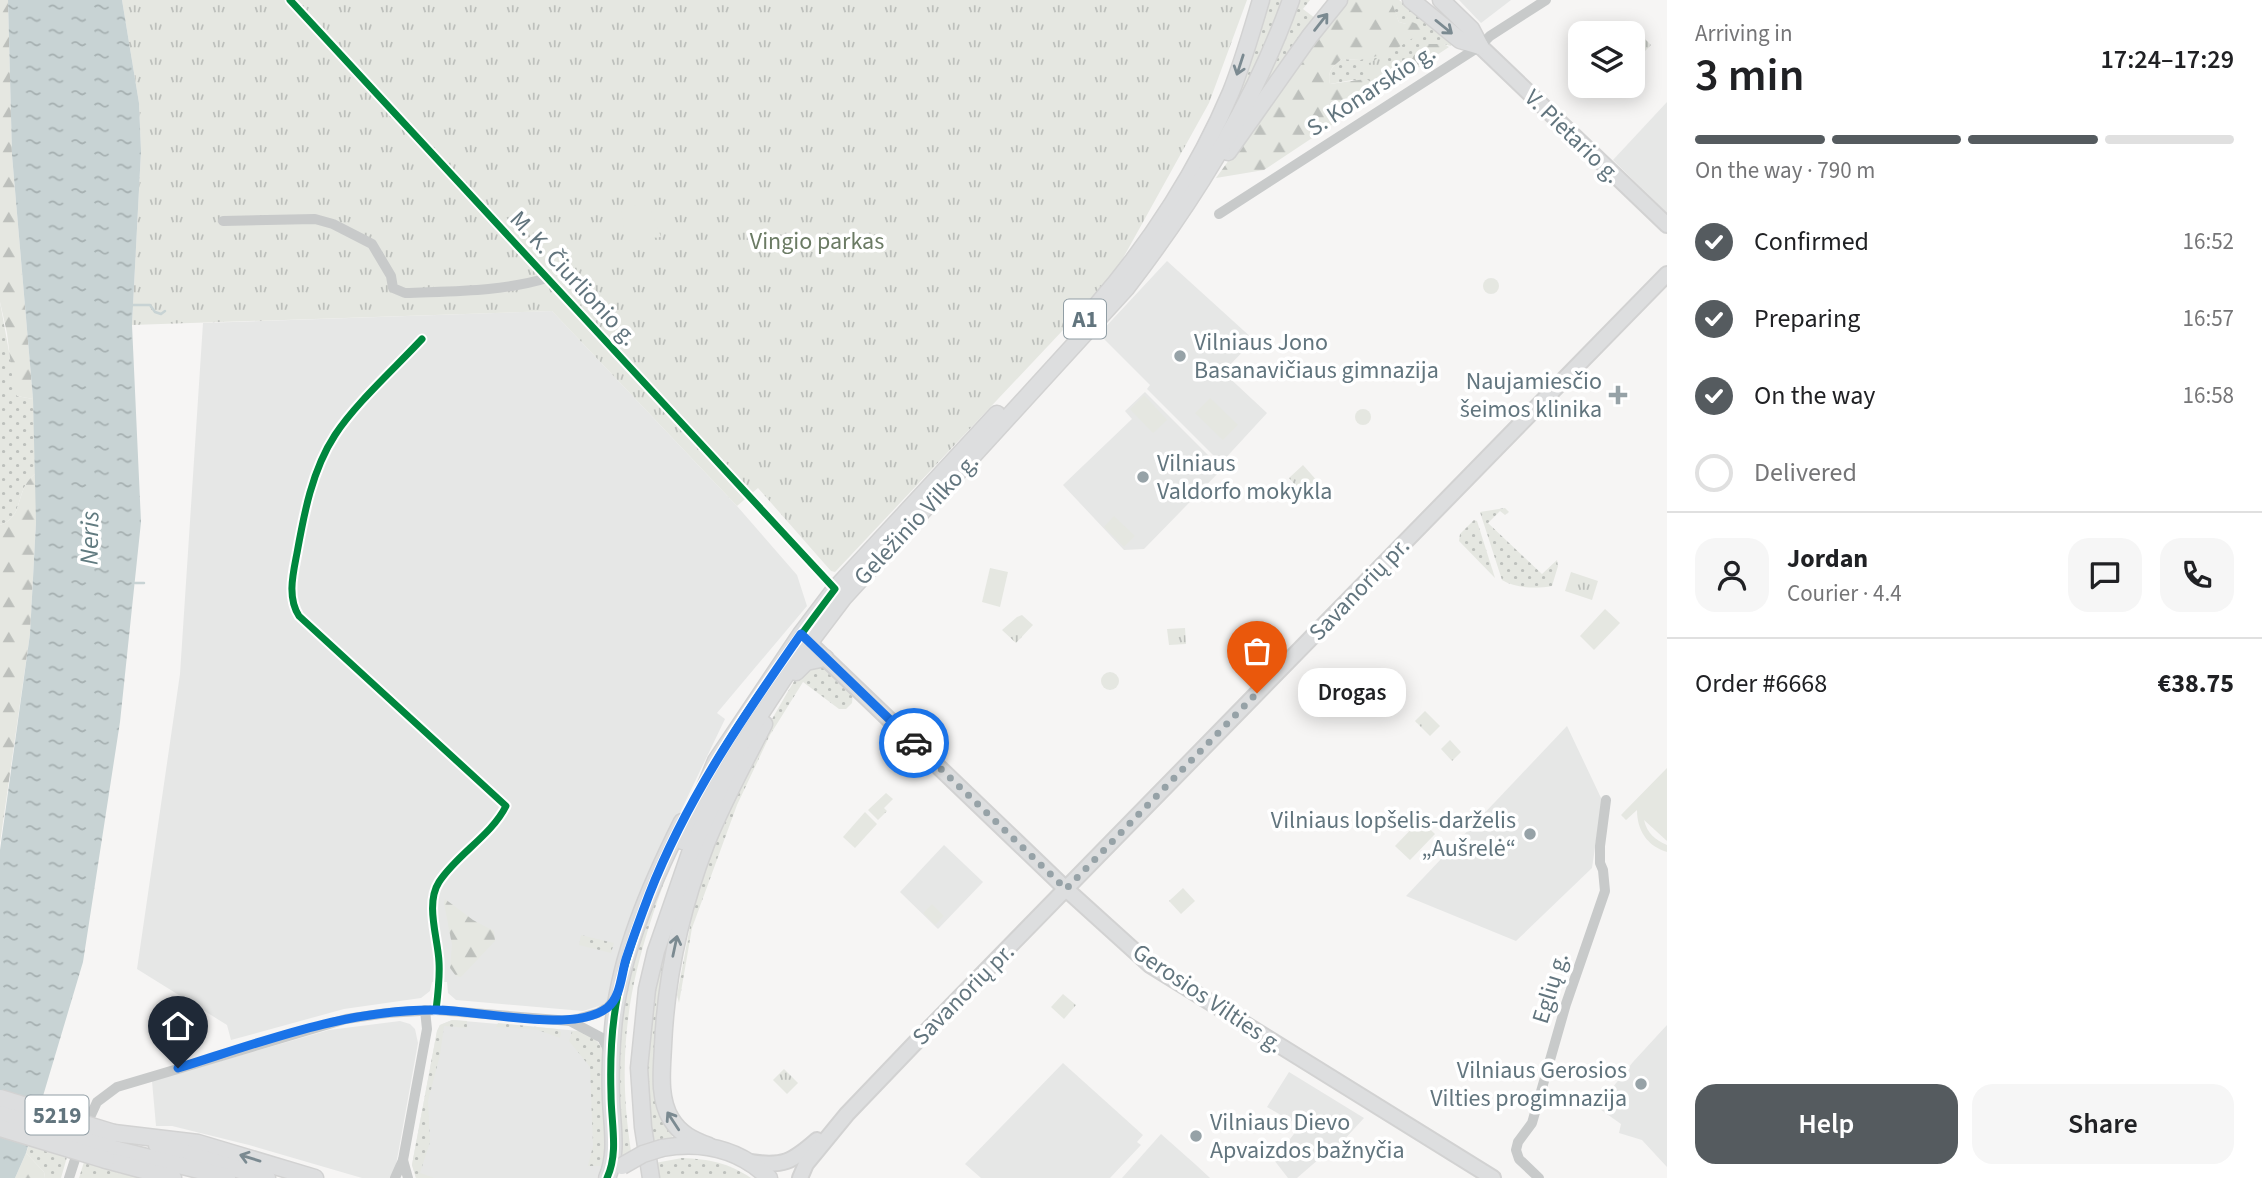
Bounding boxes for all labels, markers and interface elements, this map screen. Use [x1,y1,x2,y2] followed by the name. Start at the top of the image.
[1313,13,1328,32] one-way arrow
[1695,17,1793,50] text: Arriving in
[1434,19,1452,34] one-way arrow
[1568,21,1645,98] map controls
[1568,21,1645,98] button: layers
[1300,36,1443,145] street label: S. Konarskio g.
[2101,41,2234,78] text: 17:24–17:29
[1695,43,1804,108] text: 3 min
[1232,54,1245,76] one-way arrow
[1516,81,1629,192] street label: V. Pietario g.
[1695,154,1875,187] text: On the way · 790 m
[502,203,646,354] street label: M. K. Čiurlionio g.
[1695,223,1733,261] icon: check
[1754,223,1869,260] text: Confirmed
[750,224,884,259] park label: Vingio parkas
[2183,225,2234,258] text: 16:52
[1064,300,1106,338] road number: A1
[1695,300,1733,338] icon: check
[1754,300,1860,337] text: Preparing
[2183,302,2234,335] text: 16:57
[1194,325,1439,388] place label: Vilniaus Jono Basanavičiaus gimnazija
[1172,348,1188,364] marker: Vilniaus Jono Basanavičiaus gimnazija
[1460,364,1602,427] place label: Naujamiesčio šeimos klinika
[1695,377,1733,415] icon: check
[1754,377,1875,414] text: On the way
[2183,379,2234,412] text: 16:58
[1608,385,1628,405] marker: Naujamiesčio šeimos klinika
[846,445,987,593] street label: Geležinio Vilko g.
[1157,446,1332,509] place label: Vilniaus Valdorfo mokykla
[1754,454,1857,491] text: Delivered
[1135,469,1151,485] marker: Vilniaus Valdorfo mokykla
[71,511,108,565] water label: Neris
[1301,530,1418,649] street label: Savanorių pr.
[1695,538,1769,612] button: person
[2068,538,2142,612] button: chat
[2160,538,2234,612] button: phone
[1787,540,1868,577] text: Jordan
[1787,577,1902,610] text: Courier · 4.4
[1227,621,1287,693] pin
[1238,632,1276,670] icon: bag
[1695,665,1827,702] text: Order #6668
[2158,665,2234,702] text: €38.75
[1299,668,1408,718] callout: Drogas
[1318,676,1386,709] text: Drogas
[879,708,949,778] courier
[895,724,933,762] icon: car
[1271,803,1516,866] place label: Vilniaus lopšelis-darželis „Aušrelė“
[1522,826,1538,842] marker: Vilniaus lopšelis-darželis „Aušrelė“
[669,935,683,958] one-way arrow
[904,935,1022,1053] street label: Savanorių pr.
[1125,935,1290,1062] street label: Gerosios Vilties g.
[1523,948,1578,1028] street label: Eglių g.
[148,996,208,1068] pin
[159,1007,197,1045] icon: home
[1430,1053,1627,1116] place label: Vilniaus Gerosios Vilties progimnazija
[1633,1076,1649,1092] marker: Vilniaus Gerosios Vilties progimnazija
[1695,1084,1958,1164] button: Help
[1972,1084,2234,1164] button: Share
[25,1096,88,1134] road number: 5219
[1210,1105,1405,1168] place label: Vilniaus Dievo Apvaizdos bažnyčia
[666,1112,681,1131] one-way arrow
[1188,1128,1204,1144] marker: Vilniaus Dievo Apvaizdos bažnyčia
[239,1151,261,1164] one-way arrow

